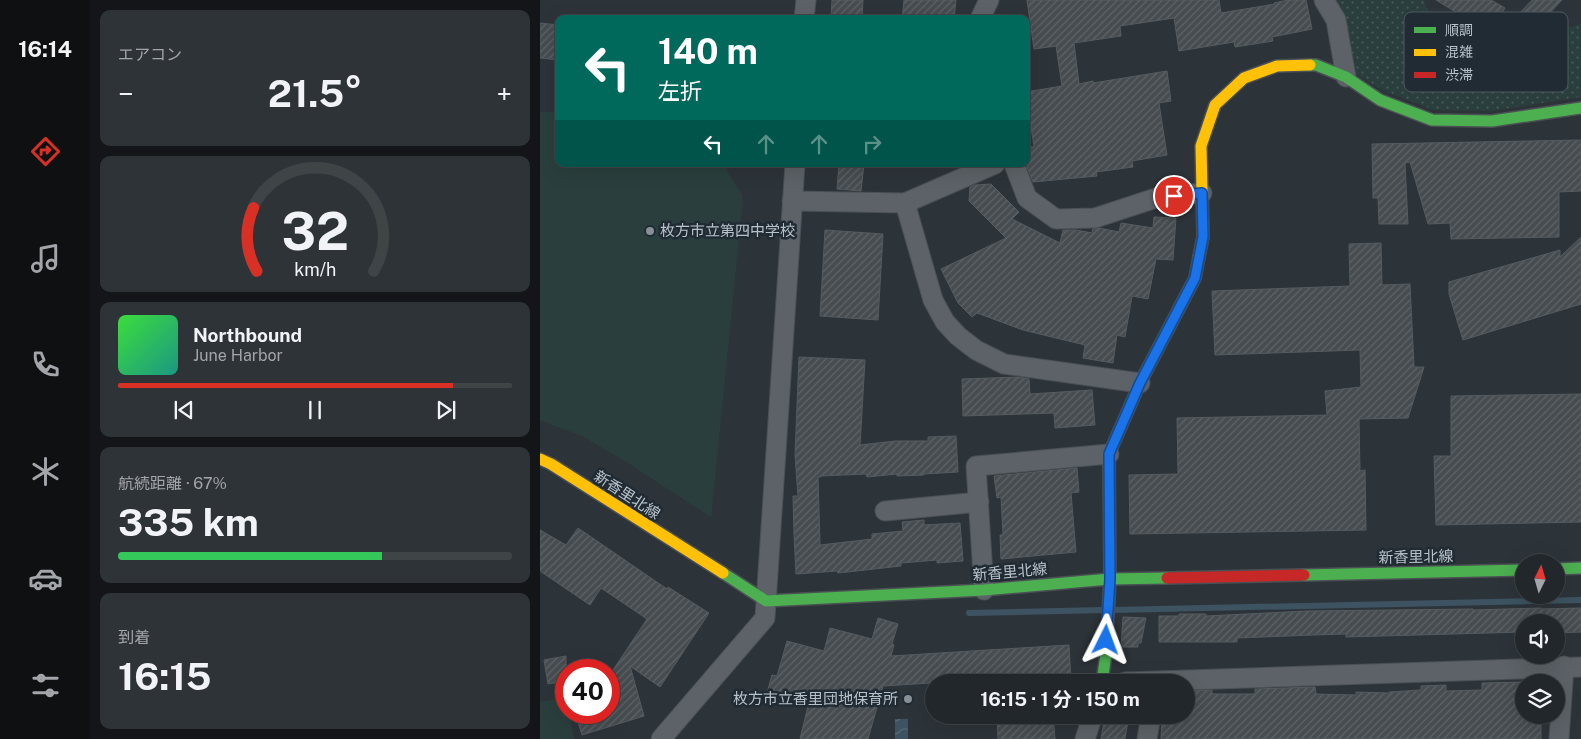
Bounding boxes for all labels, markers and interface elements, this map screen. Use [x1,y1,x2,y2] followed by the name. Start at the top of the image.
[1404,12,1568,92] legend
[1445,22,1473,38] text: 順調
[658,31,758,72] text: 140 m
[575,35,640,100] icon: left
[18,36,72,62] text: 16:14
[1445,44,1473,60] text: 混雑
[118,45,182,64] text: エアコン
[1445,67,1473,83] text: 渋滞
[268,71,362,116] text: 21.5°
[118,77,134,110] text: −
[496,77,512,110] text: +
[658,78,702,104] text: 左折
[699,130,727,158] icon: left
[752,130,780,158] icon: ahead
[805,130,833,158] icon: ahead
[858,130,886,158] icon: right
[28,134,63,169] icon: directions
[1153,175,1195,217] pin
[1160,182,1188,210] icon: arrive
[281,201,349,262] text: 32
[660,222,795,239] place label: 枚方市立第四中学校
[644,225,656,237] marker: 枚方市立第四中学校
[28,241,63,276] icon: music
[294,259,336,280] text: km/h
[193,324,302,346] text: Northbound
[193,346,283,365] text: June Harbor
[28,347,63,382] icon: phone
[170,396,198,424] icon: previous
[301,396,329,424] icon: pause
[432,396,460,424] icon: next
[28,454,63,489] icon: climate
[591,467,663,522] street label: 新香里北線
[118,474,227,493] text: 航続距離 · 67%
[118,500,259,545] text: 335 km
[1378,547,1454,566] street label: 新香里北線
[1515,554,1565,604] north arrow
[1515,554,1565,724] map controls
[972,560,1048,583] street label: 新香里北線
[28,561,63,596] icon: car
[1079,613,1131,665] position arrow
[1515,614,1565,664] button: sound
[118,628,150,647] text: 到着
[118,654,212,699] text: 16:15
[555,659,620,724] speed limit sign: 40
[28,668,63,703] icon: filters
[1515,674,1565,724] button: layers
[980,688,1140,710] text: 16:15 · 1 分 · 150 m
[733,690,898,707] place label: 枚方市立香里団地保育所
[902,693,914,705] marker: 枚方市立香里団地保育所

